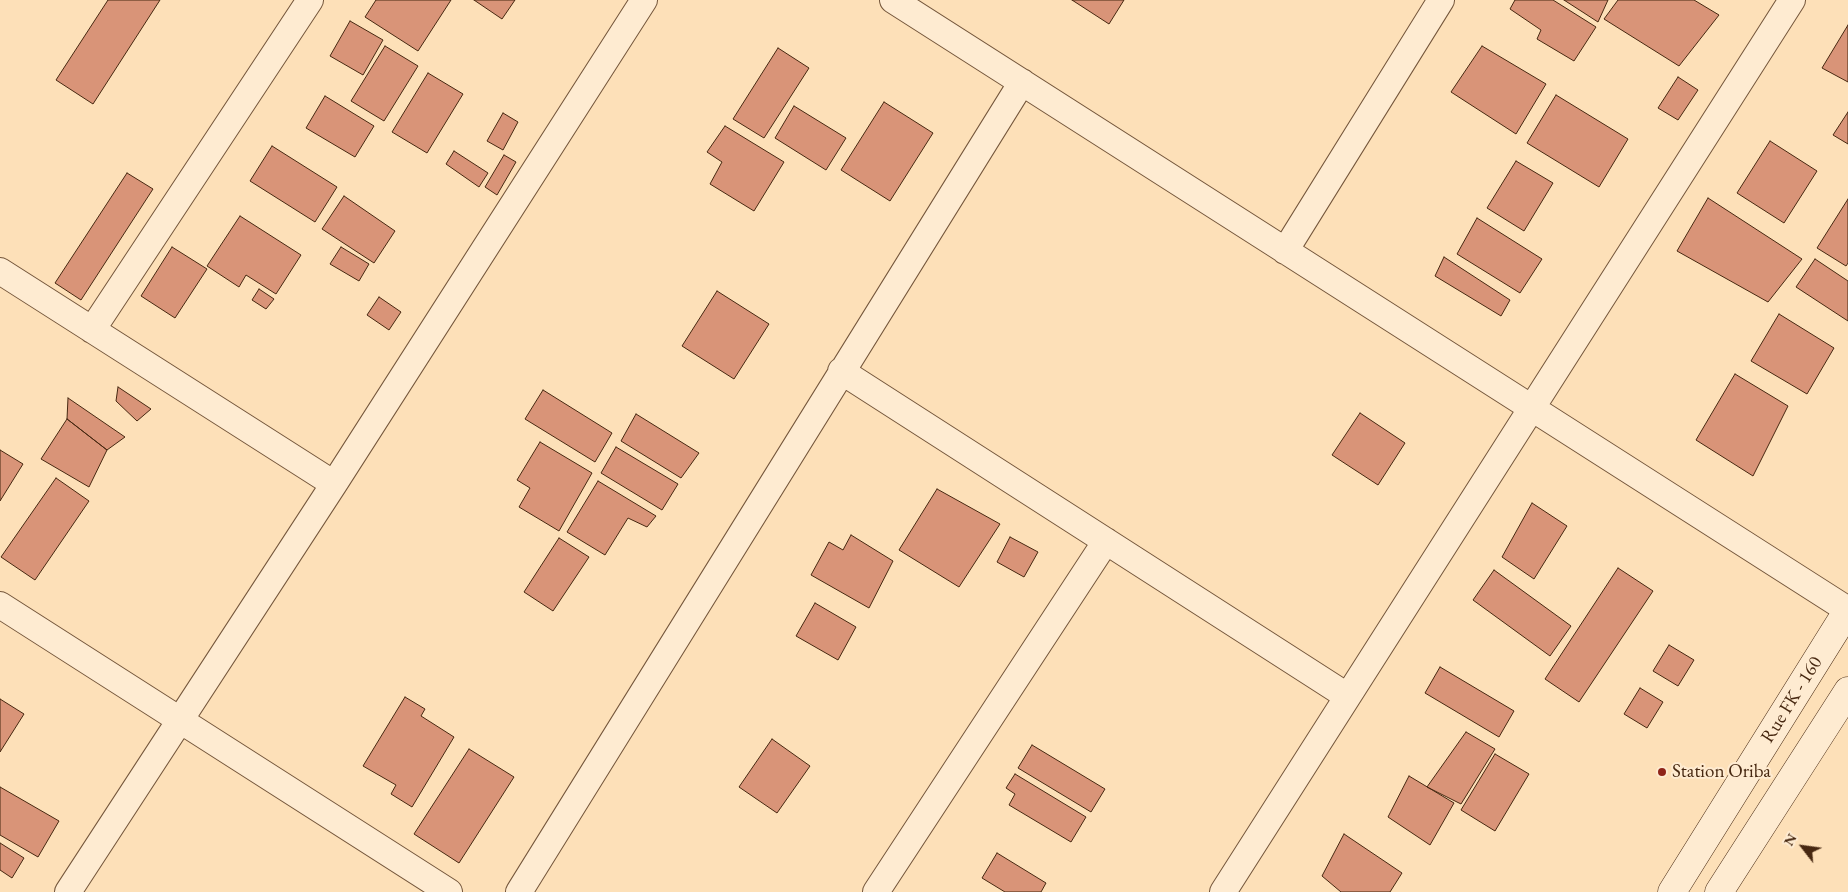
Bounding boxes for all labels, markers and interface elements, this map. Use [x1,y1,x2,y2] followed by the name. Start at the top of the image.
[1756,653,1828,747] street label: Rue FK - 160
[1672,761,1771,783] place label: Station Oriba
[1656,766,1668,778] marker: Station Oriba
[1778,822,1828,872] north arrow
[1779,830,1801,849] text: N

